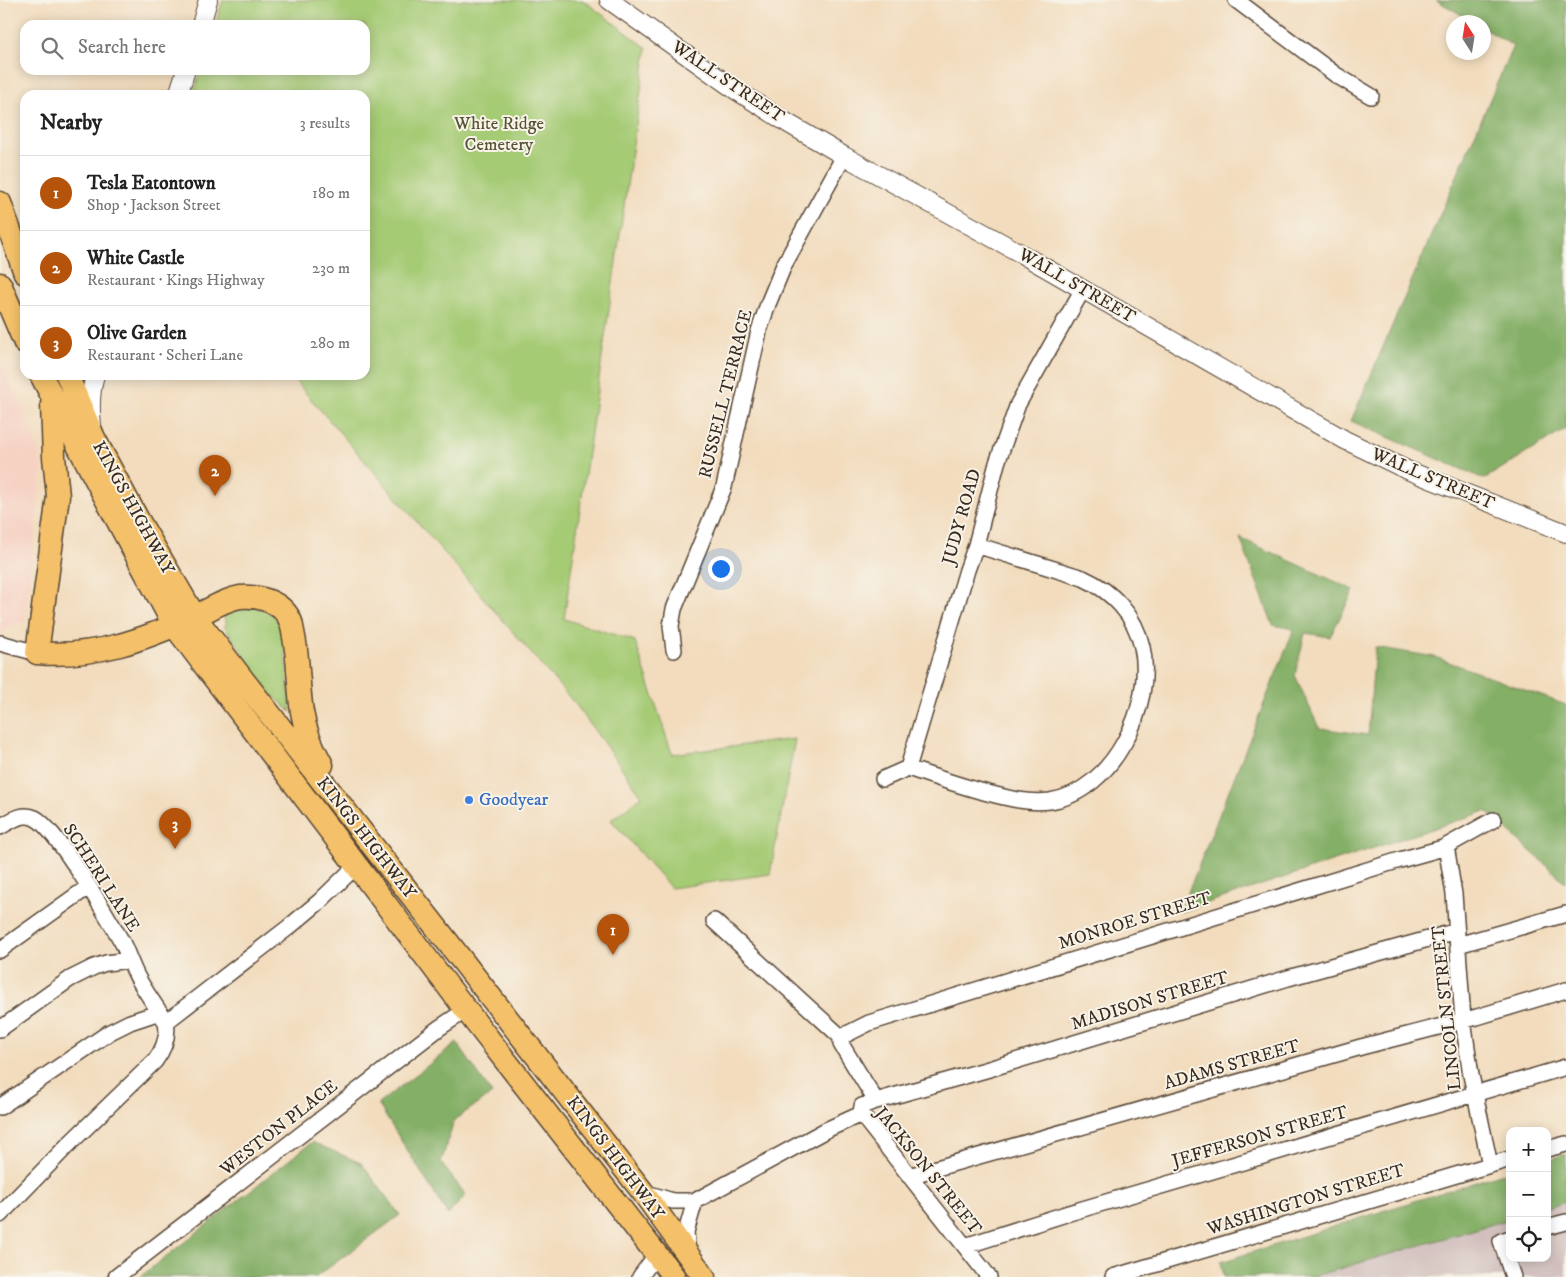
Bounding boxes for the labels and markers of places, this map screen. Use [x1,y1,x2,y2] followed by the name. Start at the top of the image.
[199,455,231,496] pin: 2
[479,789,549,811] place label: Goodyear
[463,794,475,806] marker: Goodyear
[159,808,191,849] pin: 3
[597,914,629,955] pin: 1

